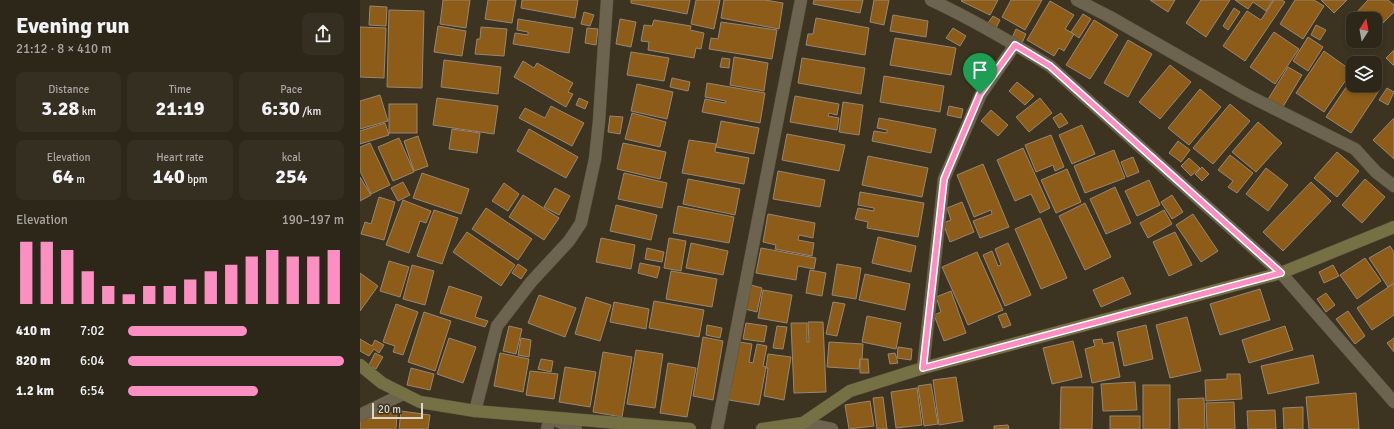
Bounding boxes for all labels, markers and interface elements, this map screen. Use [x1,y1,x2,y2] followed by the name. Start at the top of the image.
[16,12,130,39] text: Evening run
[1346,12,1382,48] north arrow
[1346,12,1382,92] map controls
[302,13,344,55] button: share
[16,41,111,57] text: 21:12 · 8 × 410 m
[963,53,997,94] pin
[1346,56,1382,92] button: layers
[969,59,991,81] icon: arrive
[48,83,89,96] text: Distance
[169,83,191,96] text: Time
[280,83,302,96] text: Pace
[41,96,79,121] text: 3.28
[155,96,205,121] text: 21:19
[262,96,300,121] text: 6:30
[79,105,96,118] text: km
[300,105,321,118] text: /km
[47,151,91,164] text: Elevation
[156,151,204,164] text: Heart rate
[282,151,301,164] text: kcal
[52,164,74,189] text: 64
[152,164,185,189] text: 140
[275,164,308,189] text: 254
[74,173,85,186] text: m
[185,173,208,186] text: bpm
[16,212,68,228] text: Elevation
[282,212,344,228] text: 190–197 m
[16,323,50,339] text: 410 m
[80,323,105,339] text: 7:02
[16,353,50,369] text: 820 m
[80,353,105,369] text: 6:04
[16,383,54,399] text: 1.2 km
[80,383,105,399] text: 6:54
[372,401,423,420] scale bar
[378,403,401,416] text: 20 m

